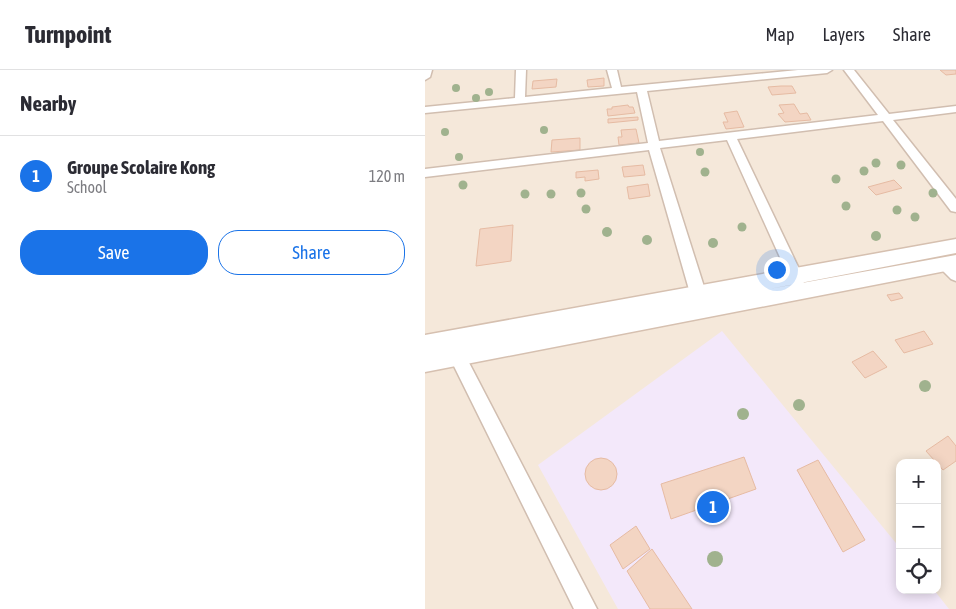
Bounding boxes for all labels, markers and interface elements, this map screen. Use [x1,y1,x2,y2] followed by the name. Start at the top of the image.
[25,21,111,48] text: Turnpoint
[765,24,794,45] text: Map
[822,24,865,45] text: Layers
[893,24,931,45] text: Share
[20,91,76,115] text: Nearby
[67,156,215,178] text: Groupe Scolaire Kong
[32,167,40,185] text: 1
[369,167,405,185] text: 120 m
[67,178,107,196] text: School
[20,230,208,275] button: Save
[218,230,405,275] button: Share
[764,257,790,283] your location
[896,459,941,594] map controls
[896,459,941,504] button: +
[697,488,729,526] pin: 1
[896,504,941,549] button: −
[896,549,941,594] button: locate

